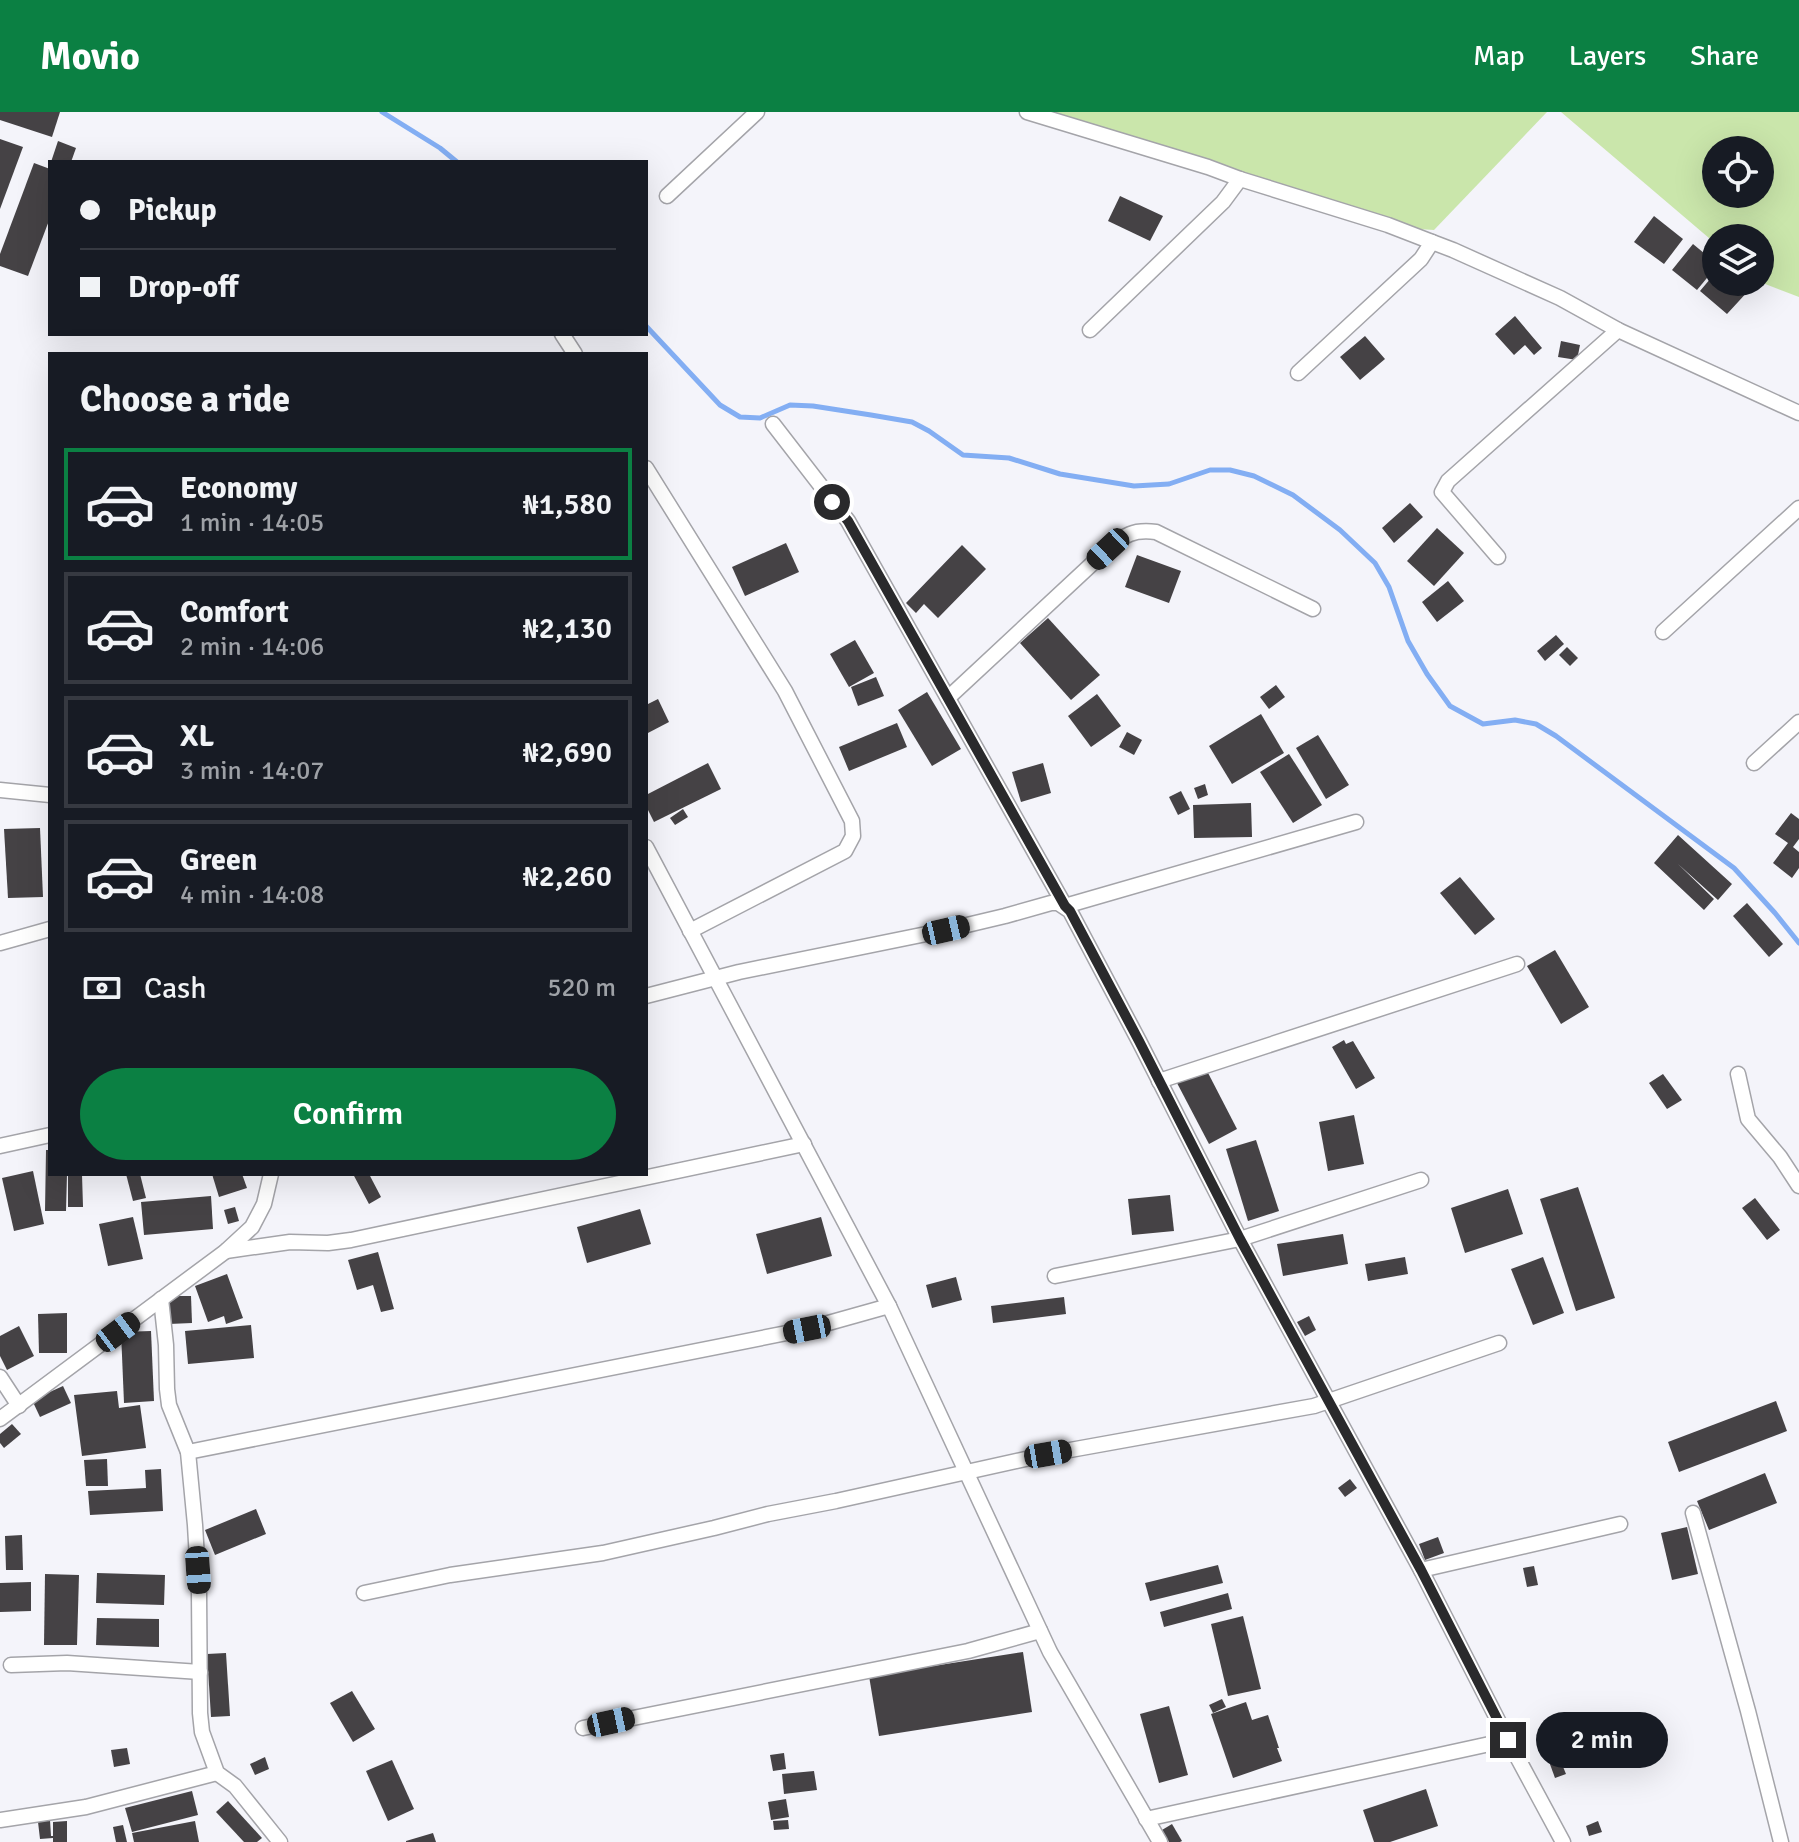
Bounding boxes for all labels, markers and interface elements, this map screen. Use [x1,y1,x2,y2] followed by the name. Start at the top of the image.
[40,33,140,80] text: Movio
[1473,39,1525,73] text: Map
[1569,39,1646,73] text: Layers
[1690,39,1759,73] text: Share
[1702,136,1774,296] map controls
[1702,136,1774,208] button: locate
[128,192,217,229] text: Pickup
[1702,224,1774,296] button: layers
[128,269,238,306] text: Drop-off
[80,377,290,422] text: Choose a ride
[84,468,156,540] icon: car
[180,470,297,507] text: Economy
[814,484,850,520] route start
[523,486,612,523] text: ₦1,580
[180,507,324,539] text: 1 min · 14:05
[1082,524,1134,574] car
[84,592,156,664] icon: car
[180,594,289,631] text: Comfort
[523,610,612,647] text: ₦2,130
[180,631,324,663] text: 2 min · 14:06
[84,716,156,788] icon: car
[180,718,214,755] text: XL
[523,734,612,771] text: ₦2,690
[180,755,324,787] text: 3 min · 14:07
[84,840,156,912] icon: car
[180,842,257,879] text: Green
[523,858,612,895] text: ₦2,260
[180,879,324,911] text: 4 min · 14:08
[920,913,972,947] car
[80,966,124,1010] icon: cash
[144,970,207,1007] text: Cash
[547,972,616,1004] text: 520 m
[80,1068,616,1160] button: Confirm
[92,1308,144,1356] car
[781,1313,833,1345] car
[1022,1438,1074,1470] car
[184,1545,212,1595] car
[585,1705,637,1739] car
[1536,1712,1668,1768] callout: 2 min
[1490,1722,1526,1758] route end
[1571,1724,1633,1756] text: 2 min

